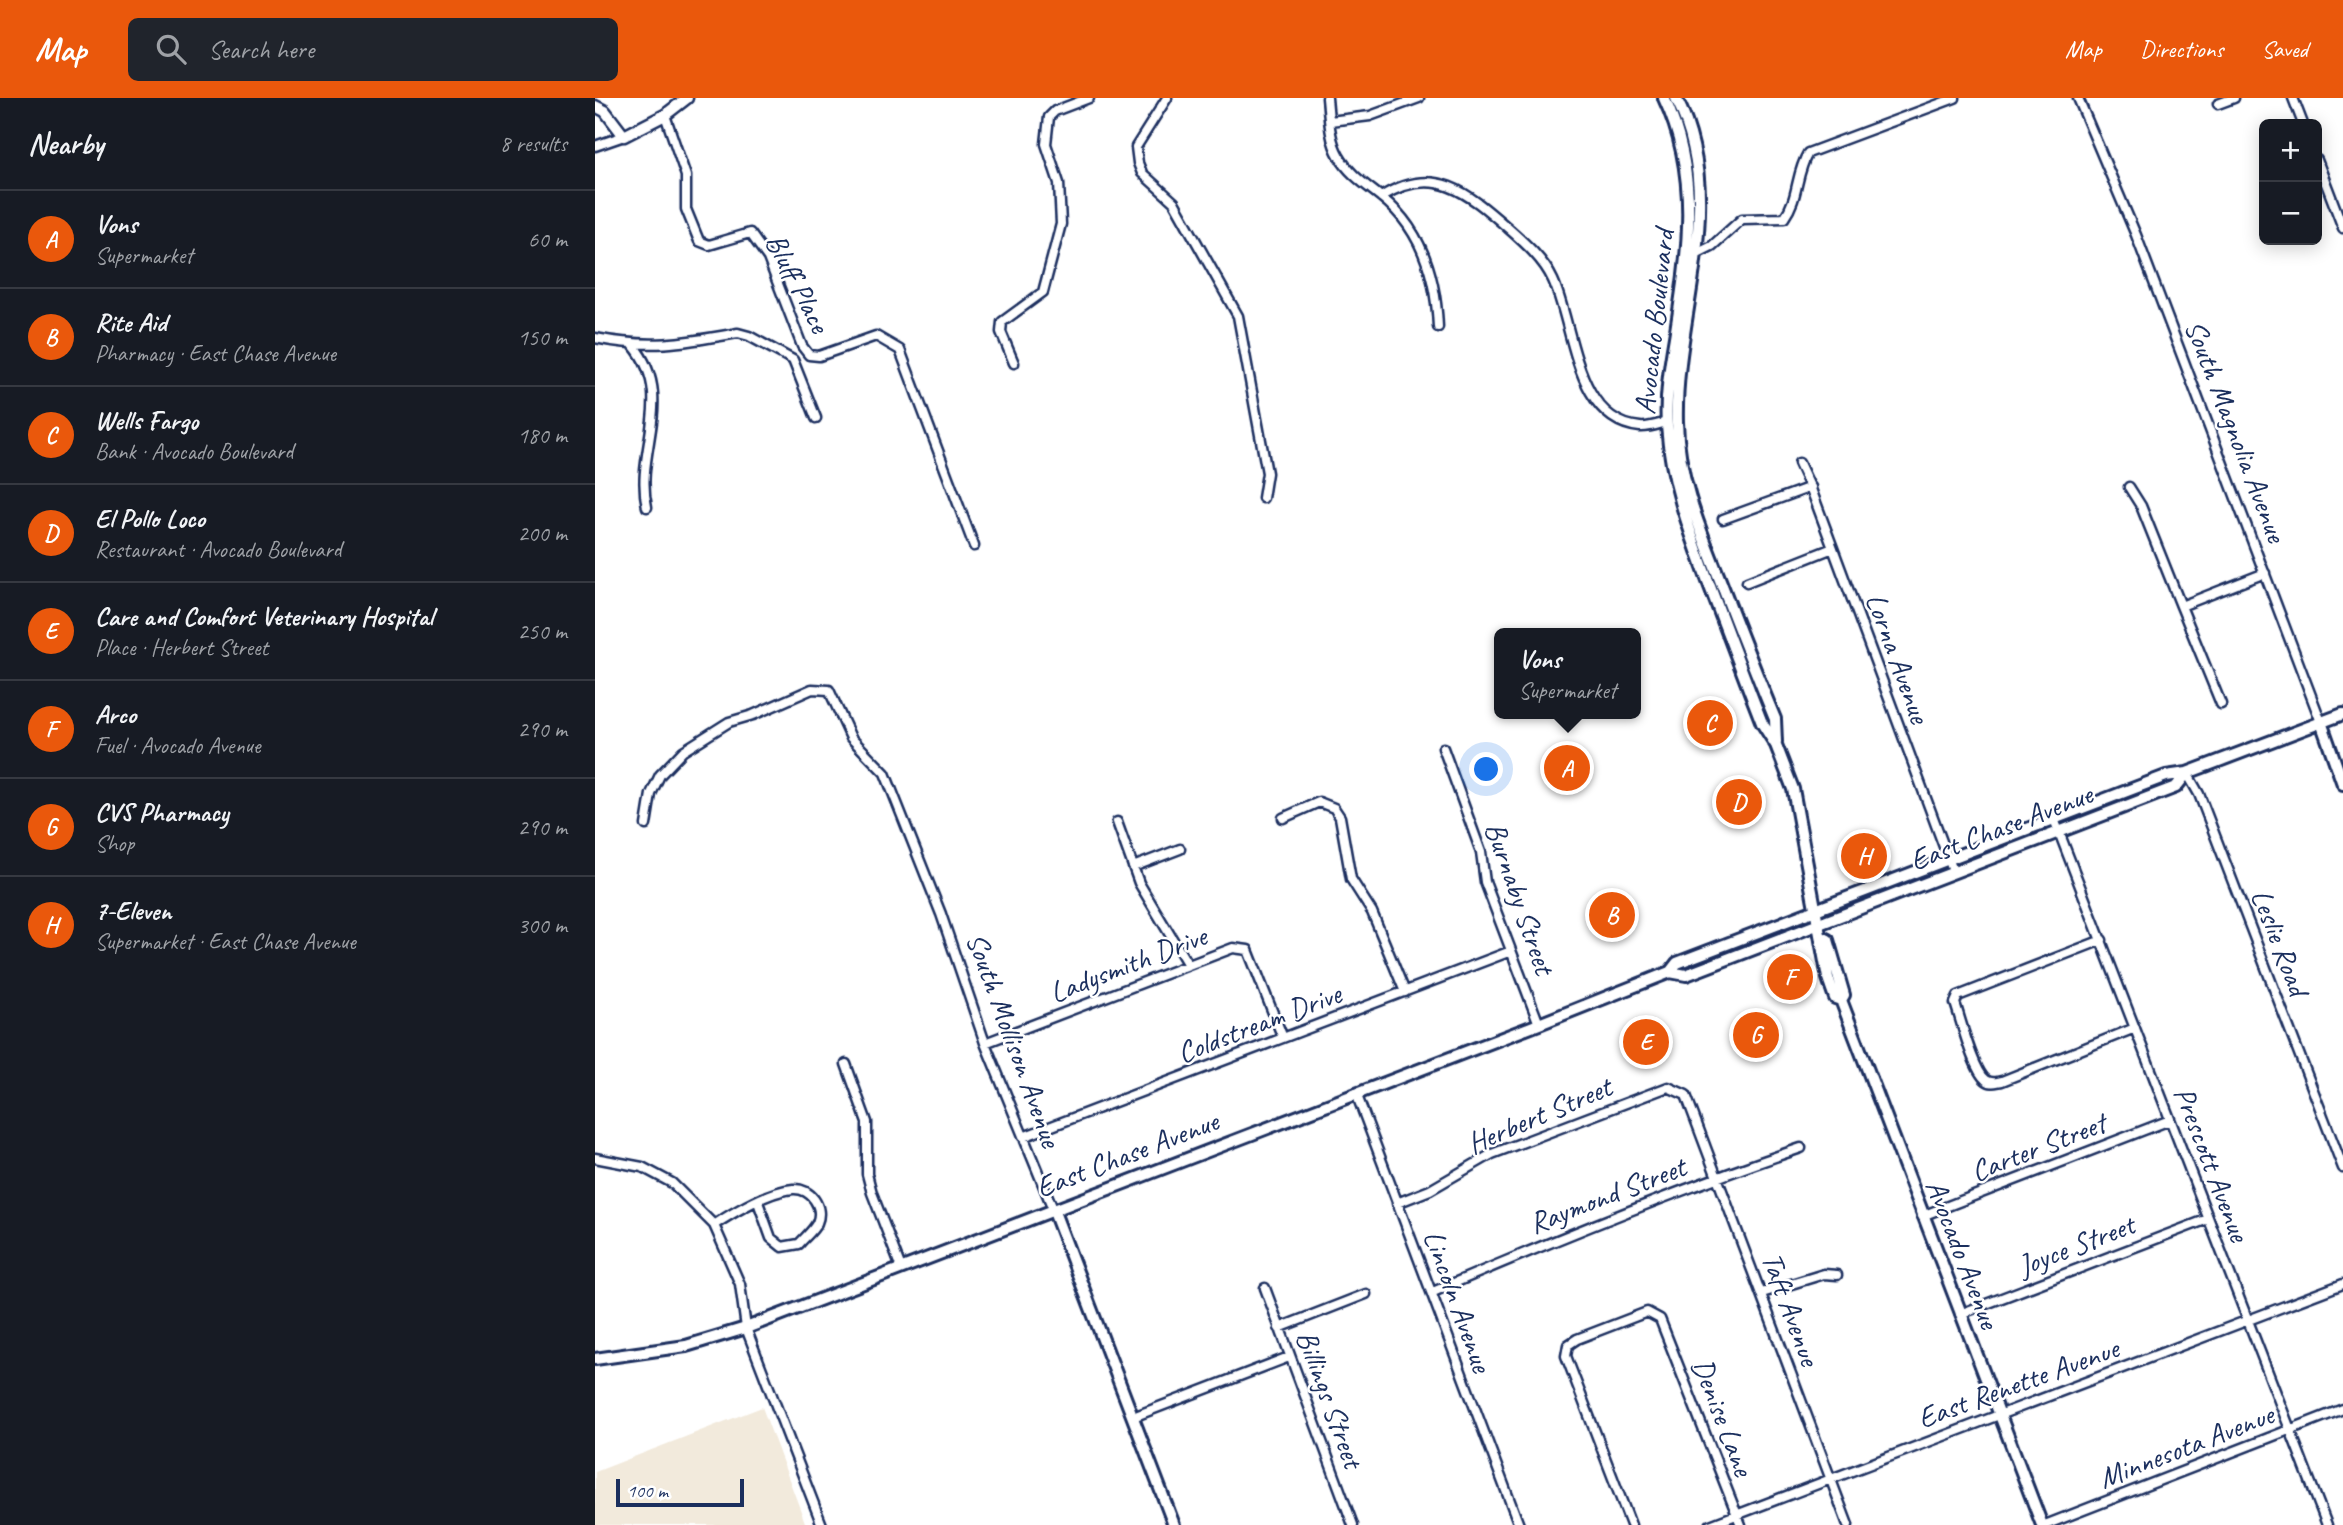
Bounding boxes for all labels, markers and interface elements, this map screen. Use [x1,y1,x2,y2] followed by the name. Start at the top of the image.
[128,18,618,81] search box
[35,28,86,70] text: Map
[152,30,190,68] icon: search
[208,33,314,66] text: Search here
[2065,34,2102,64] text: Map
[2140,34,2223,64] text: Directions
[2261,34,2308,64] text: Saved
[2259,119,2322,245] map controls
[2259,119,2322,182] button: +
[28,125,104,163] text: Nearby
[500,129,567,158] text: 8 results
[2259,182,2322,245] button: −
[95,208,137,241] text: Vons
[1625,224,1683,416] street label: Avocado Boulevard
[45,225,57,254] text: A
[528,225,567,254] text: 60 m
[757,227,840,341] street label: Bluff Place
[95,241,193,270] text: Supermarket
[95,306,167,339] text: Rite Aid
[2176,315,2297,549] street label: South Magnolia Avenue
[45,323,57,352] text: B
[518,323,567,352] text: 150 m
[95,339,336,368] text: Pharmacy · East Chase Avenue
[95,404,198,437] text: Wells Fargo
[46,421,56,450] text: C
[518,421,567,450] text: 180 m
[95,437,293,466] text: Bank · Avocado Boulevard
[95,502,205,535] text: El Pollo Loco
[44,519,58,548] text: D
[518,519,567,548] text: 200 m
[95,535,342,564] text: Restaurant · Avocado Boulevard
[1857,588,1940,730] street label: Lorna Avenue
[95,600,433,633] text: Care and Comfort Veterinary Hospital
[45,617,57,646] text: E
[518,617,567,646] text: 250 m
[1494,628,1641,719] popup
[95,633,268,662] text: Place · Herbert Street
[1519,643,1561,676] text: Vons
[1519,676,1616,705] text: Supermarket
[1687,697,1733,749] pin: C
[95,698,136,731] text: Arco
[46,715,56,744] text: F
[518,715,567,744] text: 290 m
[95,731,261,760] text: Fuel · Avocado Avenue
[1544,742,1590,794] pin: A
[1469,752,1503,786] your location
[1904,774,2100,879] street label: East Chase Avenue
[1716,776,1762,828] pin: D
[95,796,229,829] text: CVS Pharmacy
[45,813,57,842] text: G
[518,813,567,842] text: 290 m
[1476,817,1565,982] street label: Burnaby Street
[95,829,134,858] text: Shop
[1841,830,1887,882] pin: H
[2242,884,2319,1004] street label: Leslie Road
[1589,889,1635,941] pin: B
[95,894,172,927] text: 7-Eleven
[44,911,58,940] text: H
[518,911,567,940] text: 300 m
[1044,916,1214,1011] street label: Ladysmith Drive
[95,927,356,956] text: Supermarket · East Chase Avenue
[958,928,1071,1154] street label: South Mollison Avenue
[1767,951,1813,1003] pin: F
[1172,974,1348,1072] street label: Coldstream Drive
[1733,1009,1779,1061] pin: G
[1623,1016,1669,1068] pin: E
[1461,1066,1620,1162] street label: Herbert Street
[2165,1081,2260,1249] street label: Prescott Avenue
[1030,1101,1226,1206] street label: East Chase Avenue
[1965,1103,2114,1190] street label: Carter Street
[1523,1147,1694,1242] street label: Raymond Street
[1917,1174,2010,1336] street label: Avocado Avenue
[2011,1204,2142,1285] street label: Joyce Street
[1415,1225,1502,1379] street label: Lincoln Avenue
[1753,1247,1830,1373] street label: Taft Avenue
[1288,1325,1373,1476] street label: Billings Street
[1912,1328,2126,1437] street label: East Renette Avenue
[1683,1353,1764,1483] street label: Denise Lane
[2093,1394,2281,1497] street label: Minnesota Avenue
[616,1476,744,1508] scale bar
[627,1479,668,1503] text: 100 m

